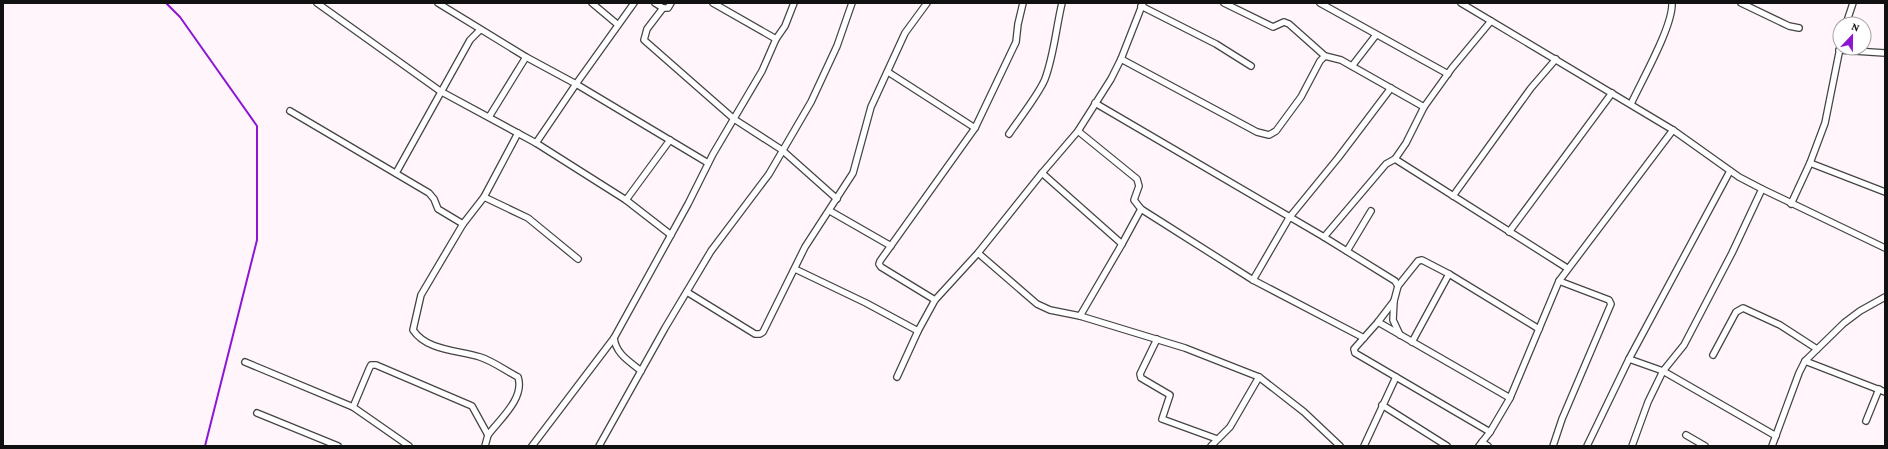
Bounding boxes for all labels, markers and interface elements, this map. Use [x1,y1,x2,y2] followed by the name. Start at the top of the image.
[1832,16,1872,56] north arrow
[1850,20,1862,34] text: N

